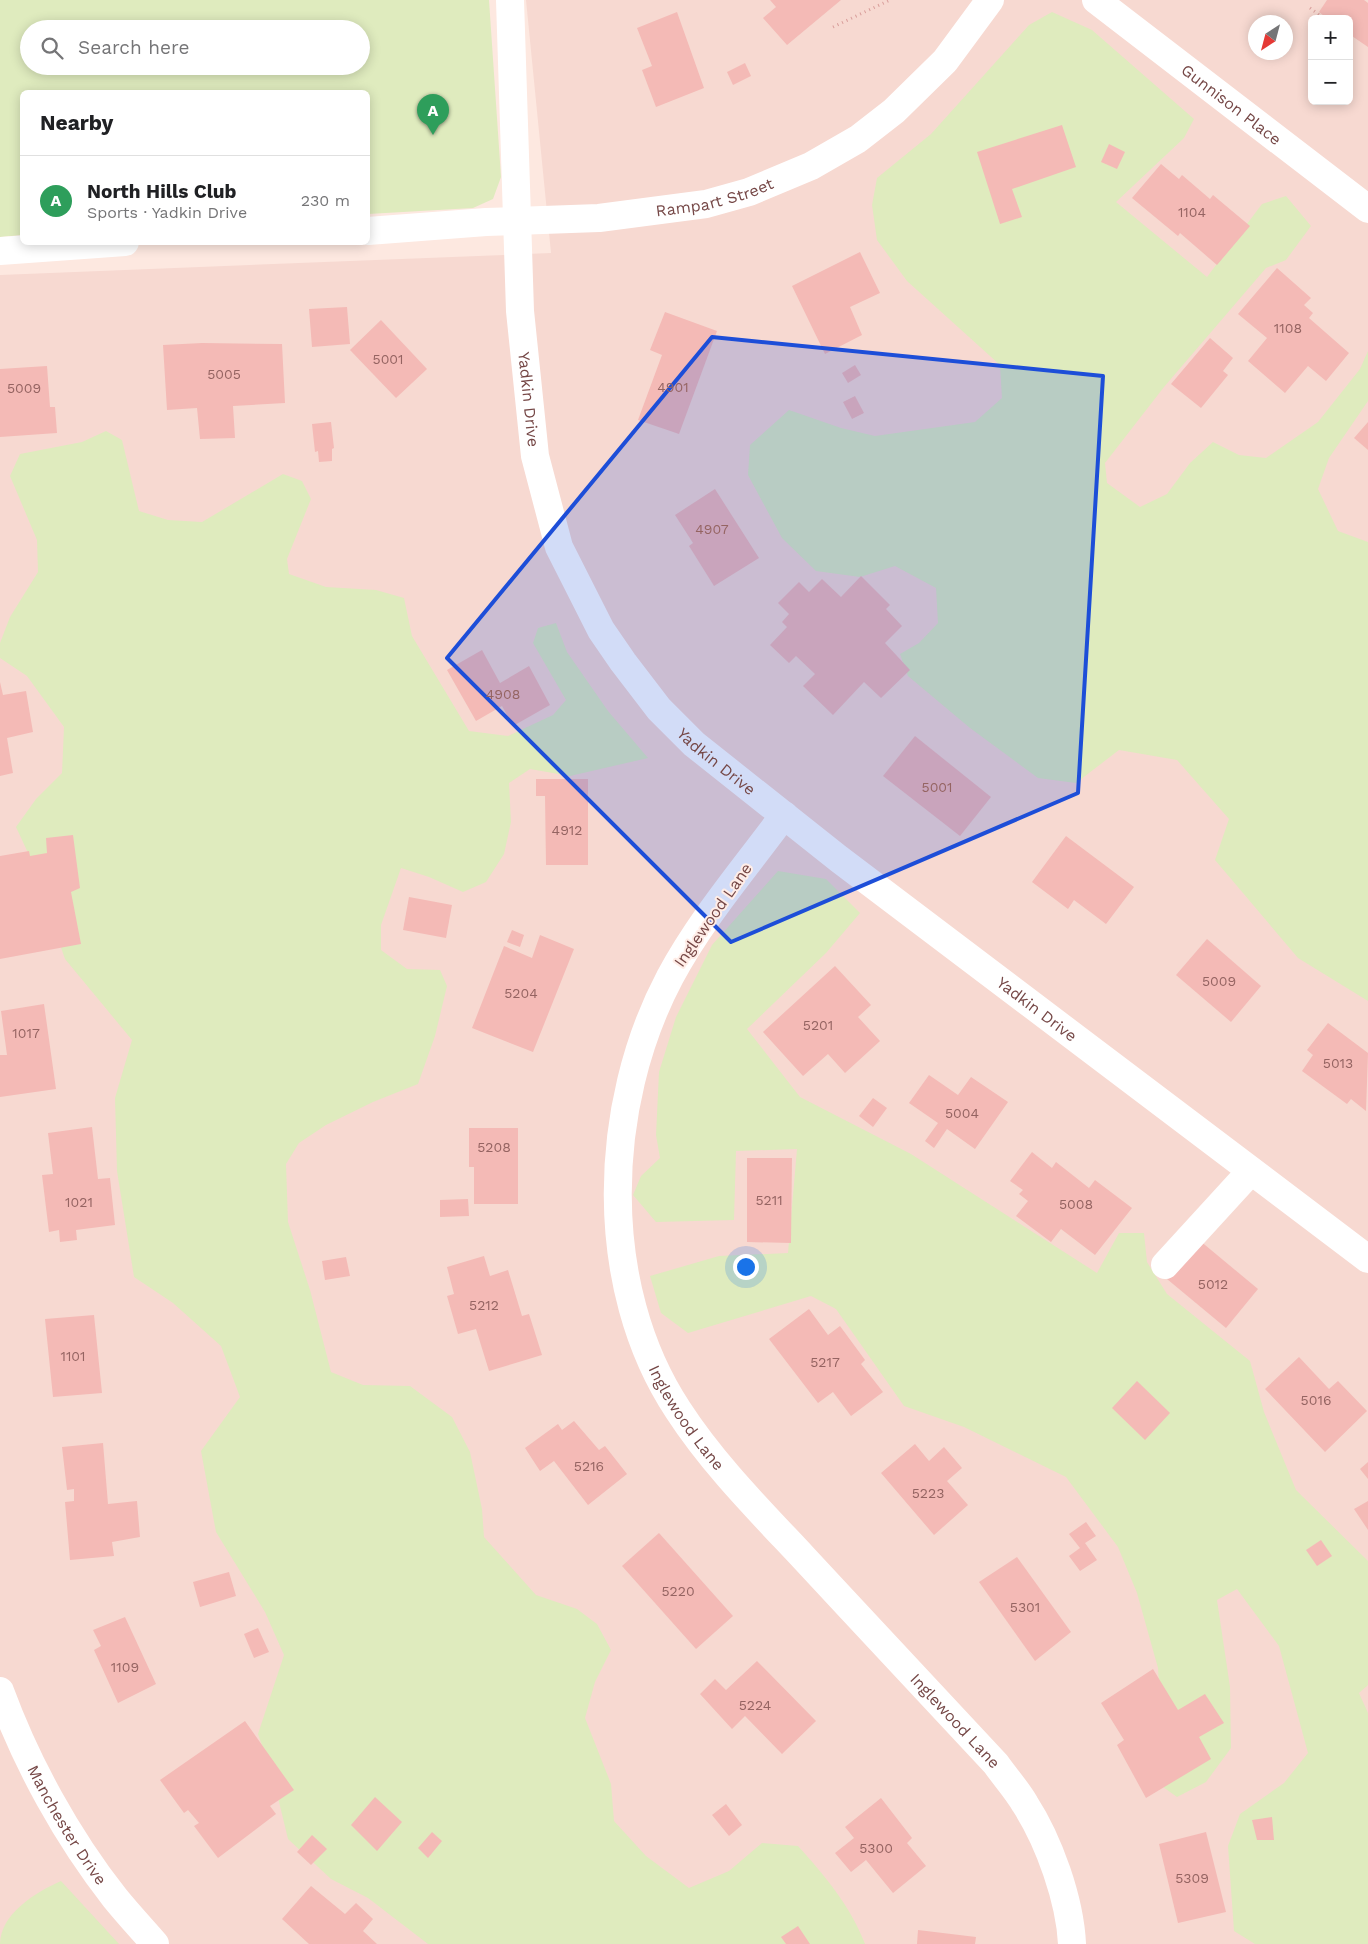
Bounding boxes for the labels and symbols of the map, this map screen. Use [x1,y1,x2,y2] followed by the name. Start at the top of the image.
[1248,15,1293,60] north arrow
[1178,60,1285,149] street label: Gunnison Place
[417,94,449,135] pin: A
[655,173,776,220] street label: Rampart Street
[1178,204,1206,220] house number: 1104
[1274,320,1302,336] house number: 1108
[372,351,404,367] house number: 5001
[515,351,544,448] street label: Yadkin Drive
[207,366,241,382] house number: 5005
[657,379,689,395] house number: 4901
[7,380,41,396] house number: 5009
[695,521,729,537] house number: 4907
[486,686,520,702] house number: 4908
[674,724,760,799] street label: Yadkin Drive
[921,779,953,795] house number: 5001
[552,822,582,838] house number: 4912
[670,859,756,971] street label: Inglewood Lane
[993,972,1081,1045] street label: Yadkin Drive
[1202,973,1236,989] house number: 5009
[504,985,538,1001] house number: 5204
[803,1017,833,1033] house number: 5201
[12,1025,40,1041] house number: 1017
[1323,1055,1353,1071] house number: 5013
[945,1105,979,1121] house number: 5004
[477,1139,511,1155] house number: 5208
[755,1192,783,1208] house number: 5211
[65,1194,93,1210] house number: 1021
[1059,1196,1093,1212] house number: 5008
[733,1254,759,1280] your location
[1198,1276,1228,1292] house number: 5012
[469,1297,499,1313] house number: 5212
[60,1348,86,1364] house number: 1101
[810,1354,840,1370] house number: 5217
[645,1362,729,1474] street label: Inglewood Lane
[1301,1392,1331,1408] house number: 5016
[574,1458,604,1474] house number: 5216
[912,1485,944,1501] house number: 5223
[661,1583,695,1599] house number: 5220
[1010,1599,1040,1615] house number: 5301
[111,1659,139,1675] house number: 1109
[907,1669,1004,1772] street label: Inglewood Lane
[739,1697,771,1713] house number: 5224
[24,1762,111,1888] street label: Manchester Drive
[859,1840,893,1856] house number: 5300
[1175,1870,1209,1886] house number: 5309

